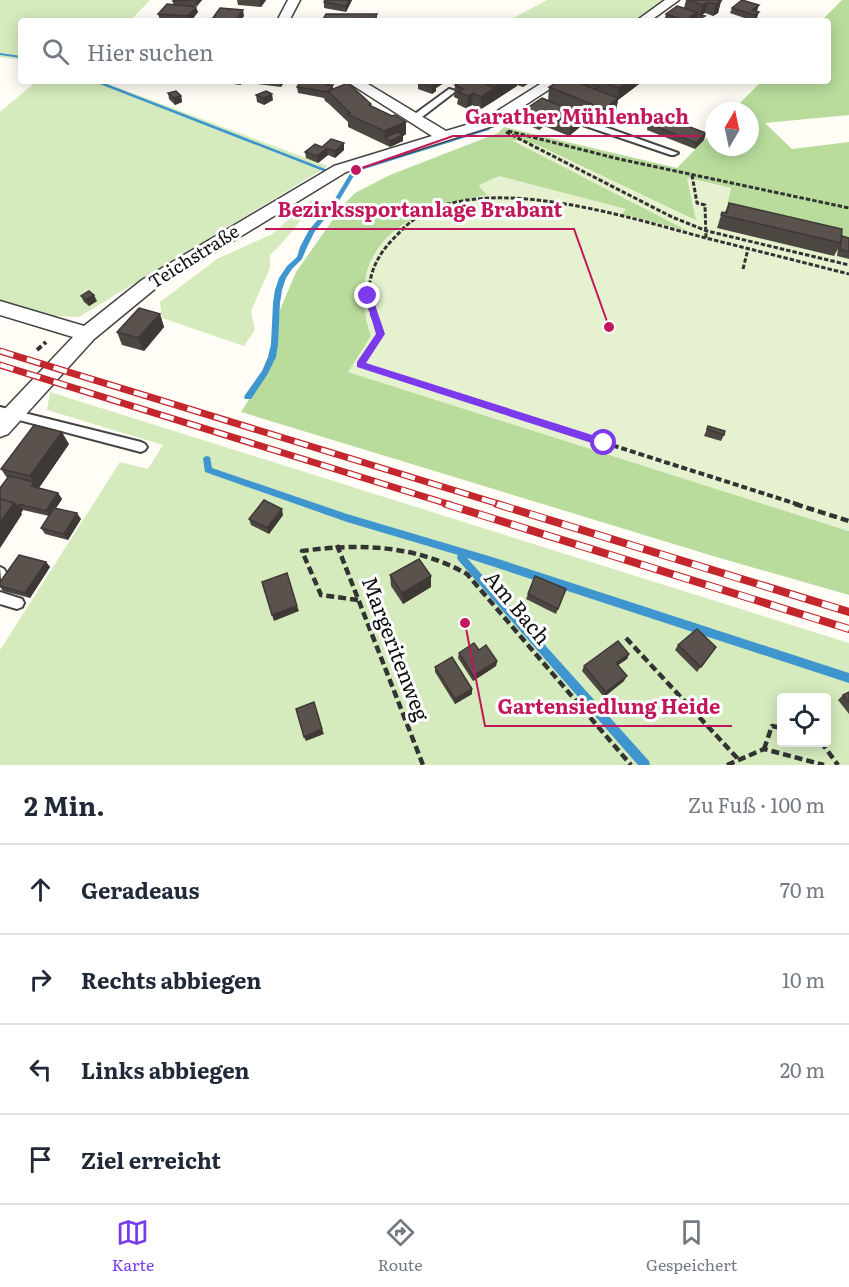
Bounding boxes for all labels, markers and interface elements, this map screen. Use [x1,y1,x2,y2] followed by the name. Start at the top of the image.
[18,18,831,84] search box
[39,35,72,68] icon: search
[87,35,214,68] text: Hier suchen
[453,98,701,136] callout: Garather Mühlenbach
[465,100,689,130] text: Garather Mühlenbach
[705,102,759,156] north arrow
[265,191,574,229] callout: Bezirkssportanlage Brabant
[278,193,563,223] text: Bezirkssportanlage Brabant
[143,217,244,294] street label: Teichstraße
[354,282,380,308] route end
[590,429,616,455] route start
[478,562,559,650] street label: Am Bach
[356,571,439,725] street label: Margeritenweg
[485,688,732,726] callout: Gartensiedlung Heide
[498,690,720,720] text: Gartensiedlung Heide
[777,693,831,747] map controls
[777,693,831,747] button: locate
[24,785,105,824] text: 2 Min.
[688,789,825,819] text: Zu Fuß · 100 m
[24,873,57,906] icon: ahead
[81,873,199,906] text: Geradeaus
[780,874,825,904] text: 70 m
[24,963,57,996] icon: right
[81,963,261,996] text: Rechts abbiegen
[782,964,825,994] text: 10 m
[24,1053,57,1086] icon: left
[81,1053,250,1086] text: Links abbiegen
[780,1054,825,1084] text: 20 m
[24,1143,57,1176] icon: arrive
[81,1143,221,1176] text: Ziel erreicht
[112,1216,154,1276] tab: Karte
[378,1216,422,1276] tab: Route
[646,1216,737,1276] tab: Gespeichert

